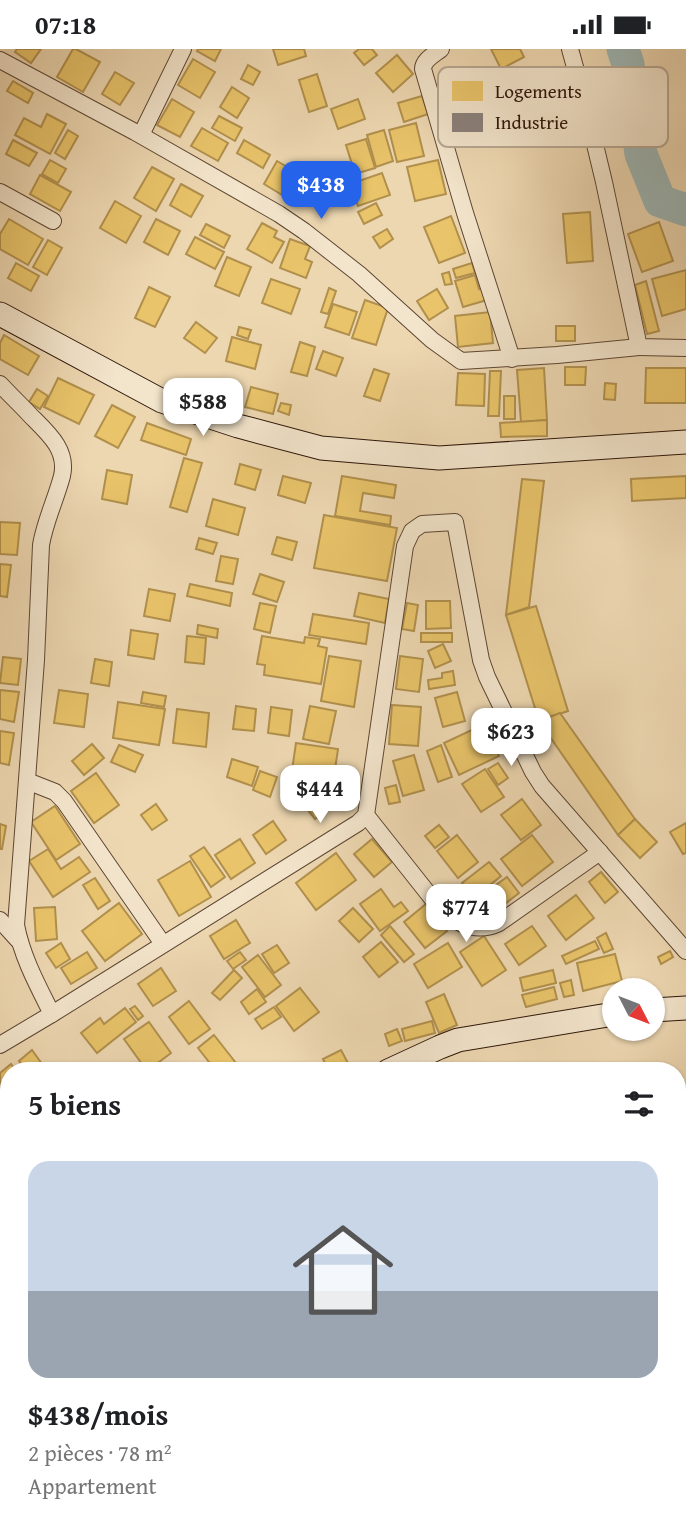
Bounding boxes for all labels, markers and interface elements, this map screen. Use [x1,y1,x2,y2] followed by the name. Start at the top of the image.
[35,5,96,44] text: 07:18
[438,67,668,147] legend
[495,77,582,105] text: Logements
[495,108,568,136] text: Industrie
[280,162,362,221] pin: $438
[297,167,345,200] text: $438
[162,379,244,438] pin: $588
[179,384,227,417] text: $588
[470,709,552,768] pin: $623
[487,714,535,747] text: $623
[279,765,361,825] pin: $444
[296,771,344,804] text: $444
[425,885,507,944] pin: $774
[442,890,490,923] text: $774
[602,978,665,1041] north arrow
[602,978,665,1041] map controls
[28,1082,121,1126] text: 5 biens
[620,1085,658,1123] icon: filters
[280,1207,406,1333] icon: home
[28,1392,168,1436] text: $438/mois
[28,1436,172,1469] text: 2 pièces · 78 m²
[28,1469,157,1502] text: Appartement

